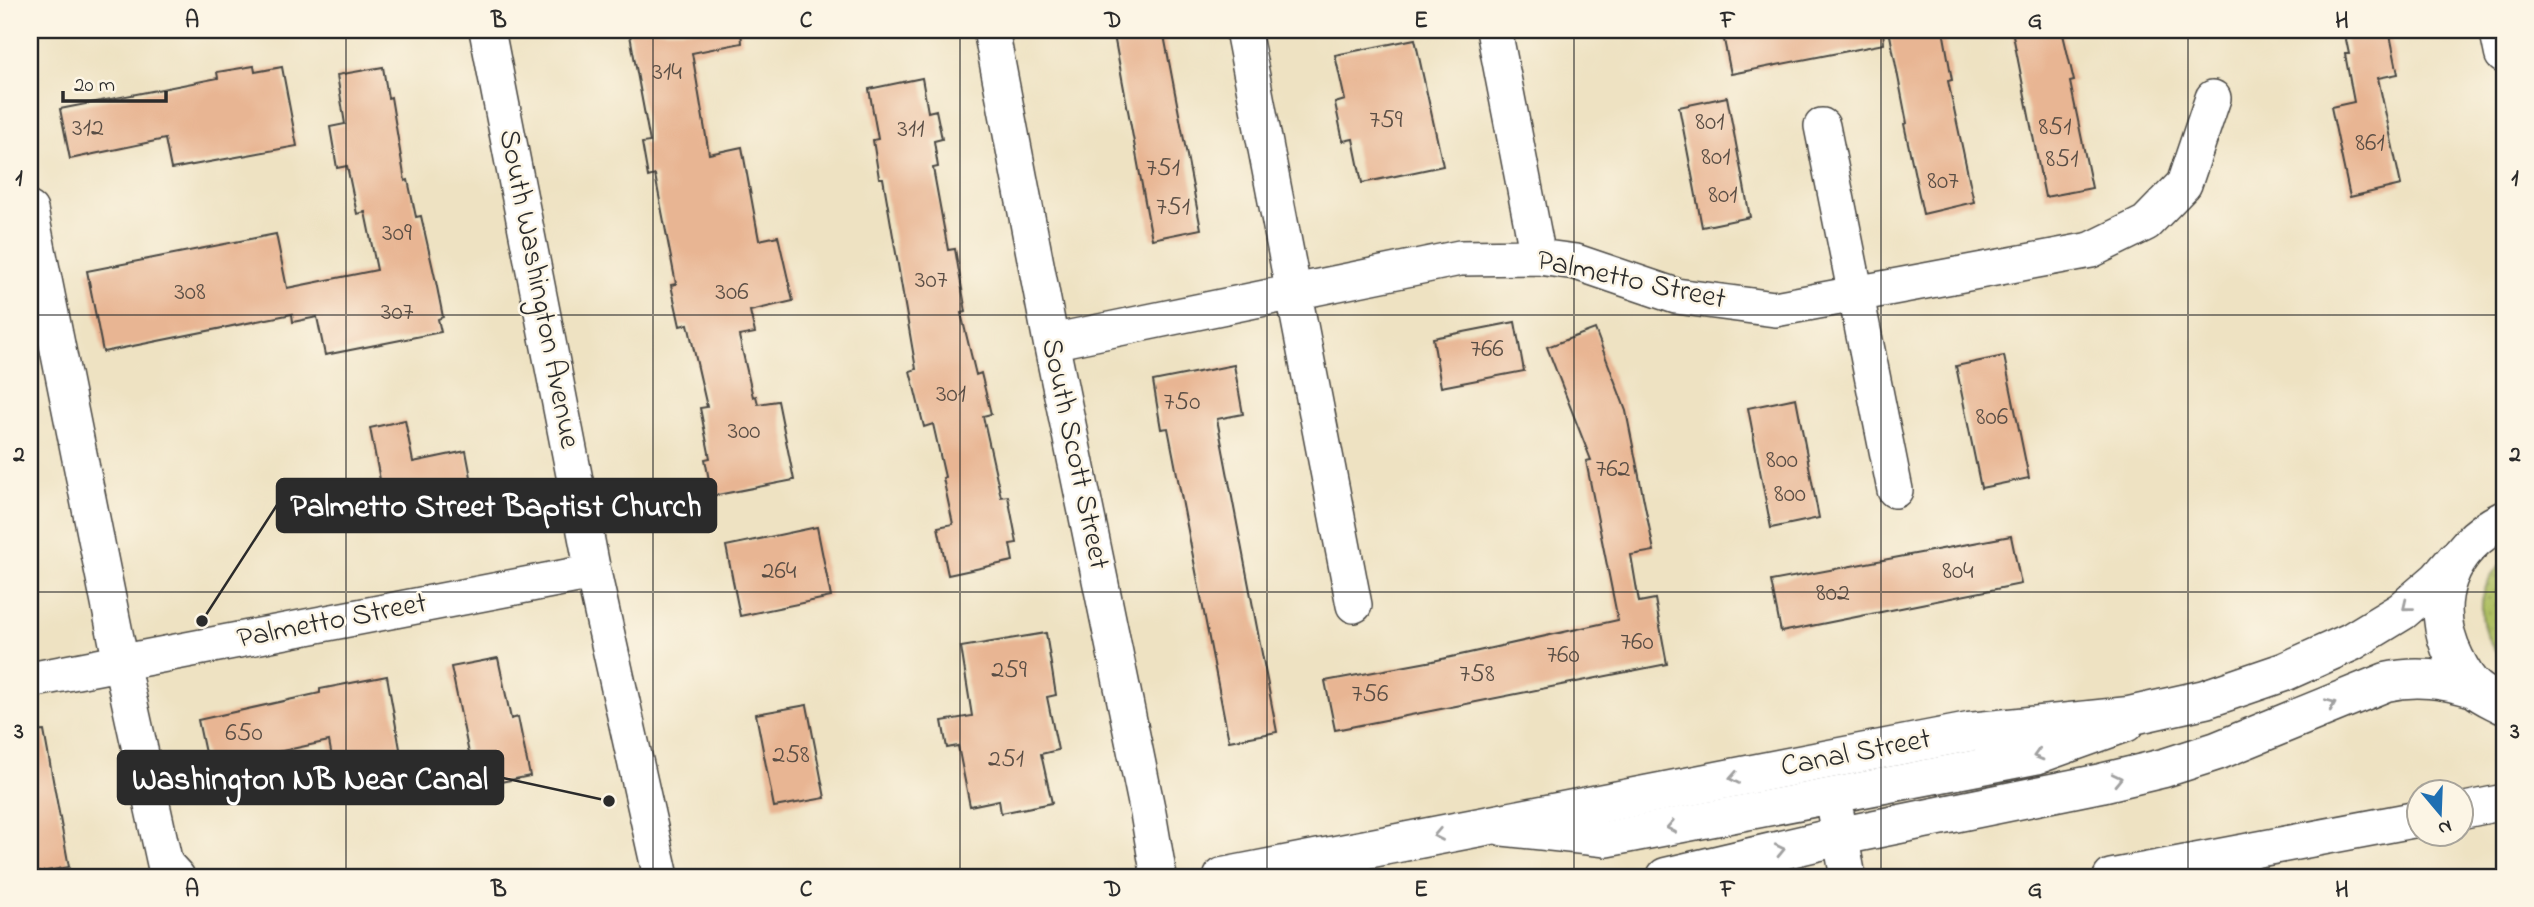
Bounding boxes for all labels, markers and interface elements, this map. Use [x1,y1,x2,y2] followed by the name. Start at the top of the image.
[185,5,199,38] text: A
[490,5,507,38] text: B
[800,5,813,38] text: C
[1104,5,1121,38] text: D
[1414,5,1428,38] text: E
[1720,5,1736,38] text: F
[2028,5,2042,38] text: G
[2335,5,2349,38] text: H
[652,54,682,92] house number: 314
[63,60,166,104] scale bar
[74,71,115,101] text: 20 m
[1369,102,1403,140] house number: 759
[1695,104,1725,142] house number: 801
[2039,109,2071,147] house number: 851
[72,110,104,148] house number: 312
[897,111,925,149] house number: 311
[2355,125,2385,163] house number: 861
[485,126,591,453] street label: South Washington Avenue
[1701,139,1731,177] house number: 801
[2046,141,2078,179] house number: 851
[1146,150,1180,188] house number: 751
[15,163,23,196] text: 1
[1927,163,1959,201] house number: 807
[2511,163,2519,196] text: 1
[1708,177,1738,215] house number: 801
[1156,189,1190,227] house number: 751
[382,215,412,253] house number: 309
[1532,239,1730,323] street label: Palmetto Street
[915,262,948,300] house number: 307
[174,274,206,312] house number: 308
[715,274,749,312] house number: 306
[381,294,414,332] house number: 307
[1470,331,1504,369] house number: 766
[1028,334,1120,574] street label: South Scott Street
[936,376,966,414] house number: 301
[1164,384,1200,422] house number: 750
[1976,399,2008,437] house number: 806
[727,413,761,451] house number: 300
[12,439,25,472] text: 2
[2508,439,2521,472] text: 2
[1766,442,1798,480] house number: 800
[1595,451,1631,489] house number: 762
[1774,476,1806,514] house number: 800
[277,479,716,532] callout: Palmetto Street Baptist Church
[290,485,702,532] text: Palmetto Street Baptist Church
[761,553,797,591] house number: 264
[1942,553,1974,591] house number: 804
[1816,575,1850,613] house number: 802
[233,582,431,662] street label: Palmetto Street
[2403,598,2416,610] one-way arrow
[1620,624,1654,662] house number: 760
[1546,637,1580,675] house number: 760
[991,652,1027,690] house number: 259
[1459,656,1495,694] house number: 758
[1351,676,1389,714] house number: 756
[2323,698,2336,712] one-way arrow
[225,715,263,753] house number: 650
[13,716,24,749] text: 3
[2509,716,2520,749] text: 3
[1777,718,1935,790] street label: Canal Street
[772,737,810,775] house number: 258
[988,741,1024,779] house number: 251
[2032,747,2044,761] one-way arrow
[118,751,503,804] callout: Washington NB Near Canal
[132,758,488,806] text: Washington NB Near Canal
[1728,769,1740,784] one-way arrow
[2110,773,2122,787] one-way arrow
[2404,778,2474,848] north arrow
[2434,812,2455,842] text: N
[1665,819,1677,834] one-way arrow
[1432,827,1444,842] one-way arrow
[1774,844,1786,858] one-way arrow
[185,874,199,907] text: A
[490,874,507,907] text: B
[800,874,813,907] text: C
[1104,874,1121,907] text: D
[1414,874,1428,907] text: E
[1720,874,1736,907] text: F
[2028,874,2042,907] text: G
[2335,874,2349,907] text: H

